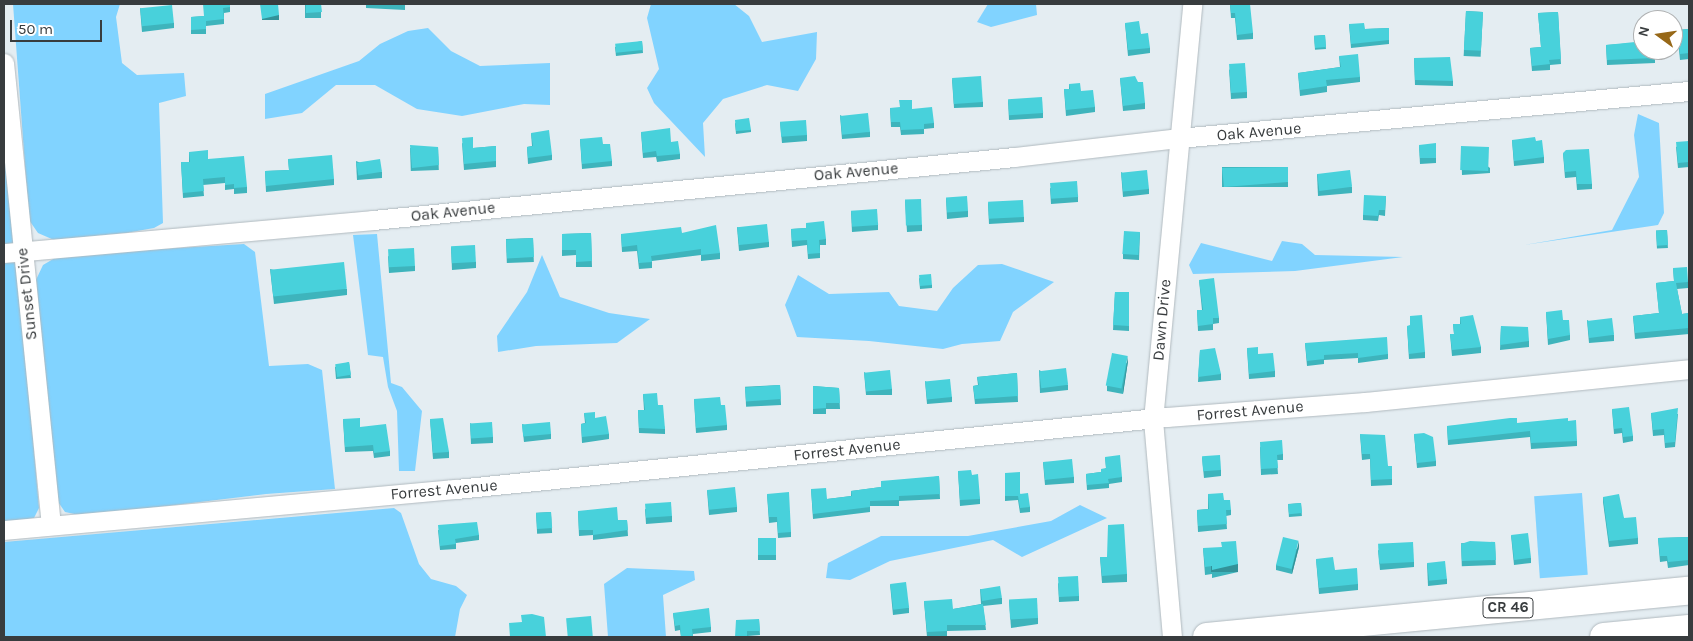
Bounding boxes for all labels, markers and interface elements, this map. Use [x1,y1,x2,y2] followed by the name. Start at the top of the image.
[12,10,105,42] scale bar
[1633,10,1683,60] north arrow
[18,20,53,38] text: 50 m
[1634,25,1653,38] text: N
[1216,119,1302,145] street label: Oak Avenue
[813,159,899,185] street label: Oak Avenue
[410,198,496,226] street label: Oak Avenue
[13,247,41,341] street label: Sunset Drive
[1149,278,1175,362] street label: Dawn Drive
[1196,397,1304,425] street label: Forrest Avenue
[793,435,901,465] street label: Forrest Avenue
[390,476,498,504] street label: Forrest Avenue
[1482,596,1534,620] road number: CR 46

